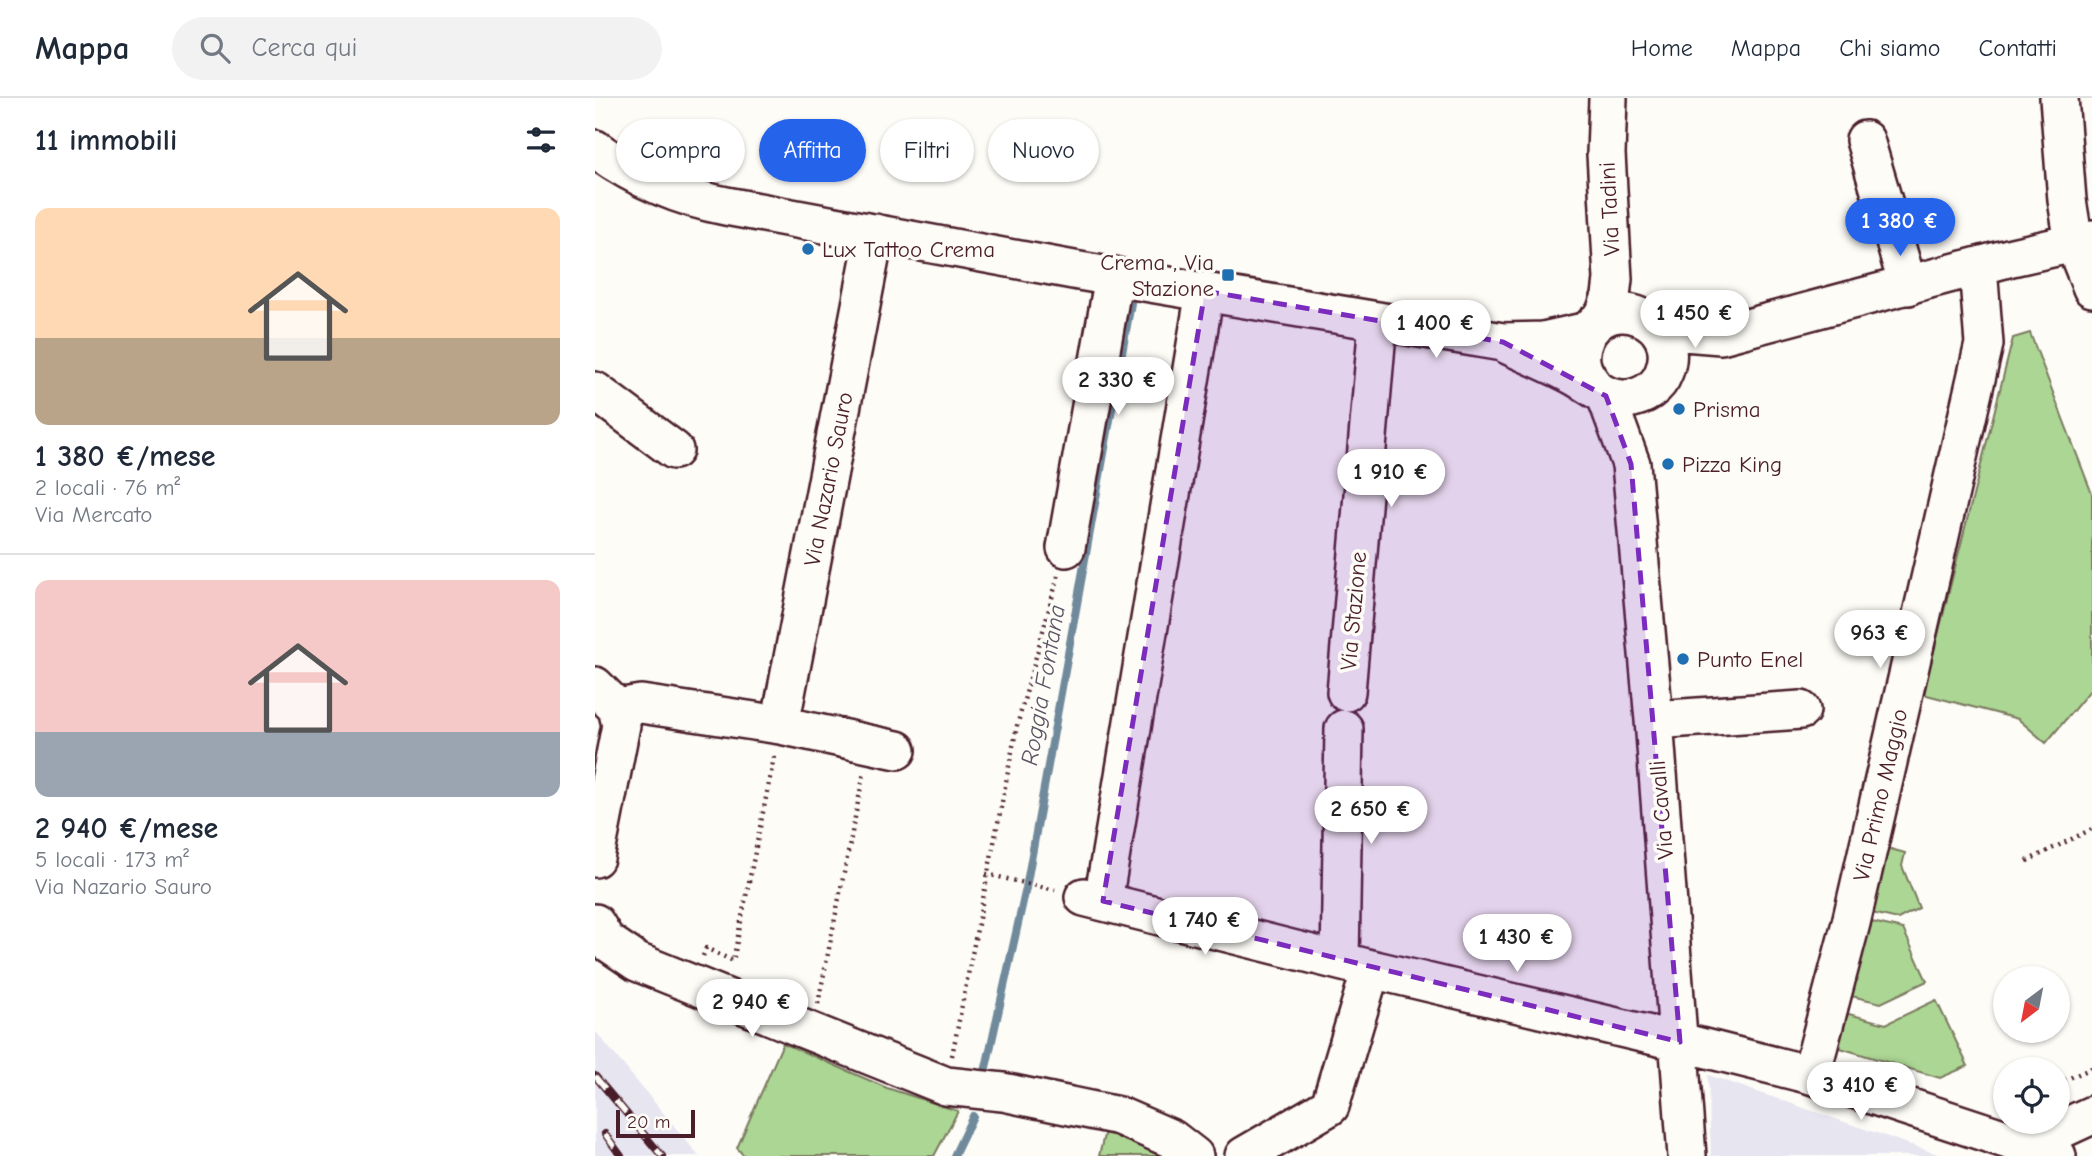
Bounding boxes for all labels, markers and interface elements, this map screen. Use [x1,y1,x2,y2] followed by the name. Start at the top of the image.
[172,17,662,80] search box
[35,29,130,67] text: Mappa
[196,29,234,67] icon: search
[252,33,357,63] text: Cerca qui
[1631,34,1693,62] text: Home
[1731,34,1801,62] text: Mappa
[1839,34,1941,62] text: Chi siamo
[1979,34,2057,62] text: Contatti
[616,119,745,182] chip: Compra
[759,119,866,182] chip: Affitta
[880,119,974,182] chip: Filtri
[988,119,1099,182] chip: Nuovo
[522,121,560,159] icon: filters
[35,123,177,158] text: 11 immobili
[1594,161,1625,257] street label: Via Tadini
[1835,198,1965,258] pin: 1 380 €
[1861,207,1939,234] text: 1 380 €
[822,236,995,263] place label: Lux Tattoo Crema
[800,241,816,257] marker: Lux Tattoo Crema
[1100,249,1214,302] place label: Crema , Via Stazione
[235,253,361,379] icon: home
[1220,267,1236,283] marker: Crema , Via Stazione
[1630,290,1760,350] pin: 1 450 €
[1656,299,1734,326] text: 1 450 €
[1371,300,1501,360] pin: 1 400 €
[1397,309,1475,336] text: 1 400 €
[1053,358,1183,417] pin: 2 330 €
[1078,366,1158,393] text: 2 330 €
[798,390,859,568] street label: Via Nazario Sauro
[1693,396,1761,423] place label: Prisma
[1671,401,1687,417] marker: Prisma
[35,439,215,474] text: 1 380 €/mese
[1326,450,1456,509] pin: 1 910 €
[1682,451,1782,478] place label: Pizza King
[1660,456,1676,472] marker: Pizza King
[1353,458,1429,485] text: 1 910 €
[35,474,180,501] text: 2 locali · 76 m²
[35,501,152,528] text: Via Mercato
[1335,550,1372,672] street label: Via Stazione
[1015,603,1071,767] water label: Roggia Fontana
[1831,610,1929,670] pin: 963 €
[1850,619,1910,646] text: 963 €
[235,625,361,751] icon: home
[1697,646,1803,673] place label: Punto Enel
[1675,651,1691,667] marker: Punto Enel
[1848,706,1913,884] street label: Via Primo Maggio
[1644,759,1679,861] street label: Via Cavalli
[1306,786,1436,846] pin: 2 650 €
[1330,795,1412,822] text: 2 650 €
[35,811,218,846] text: 2 940 €/mese
[35,846,189,873] text: 5 locali · 173 m²
[35,873,212,900] text: Via Nazario Sauro
[1140,898,1270,957] pin: 1 740 €
[1168,906,1242,933] text: 1 740 €
[1452,914,1582,974] pin: 1 430 €
[1479,923,1555,950] text: 1 430 €
[1993,966,2070,1043] north arrow
[1993,966,2070,1134] map controls
[687,979,817,1039] pin: 2 940 €
[712,988,792,1015] text: 2 940 €
[1993,1057,2070,1134] button: locate
[1796,1062,1926,1122] pin: 3 410 €
[1823,1071,1899,1098] text: 3 410 €
[616,1107,695,1139] scale bar
[627,1111,671,1133] text: 20 m

